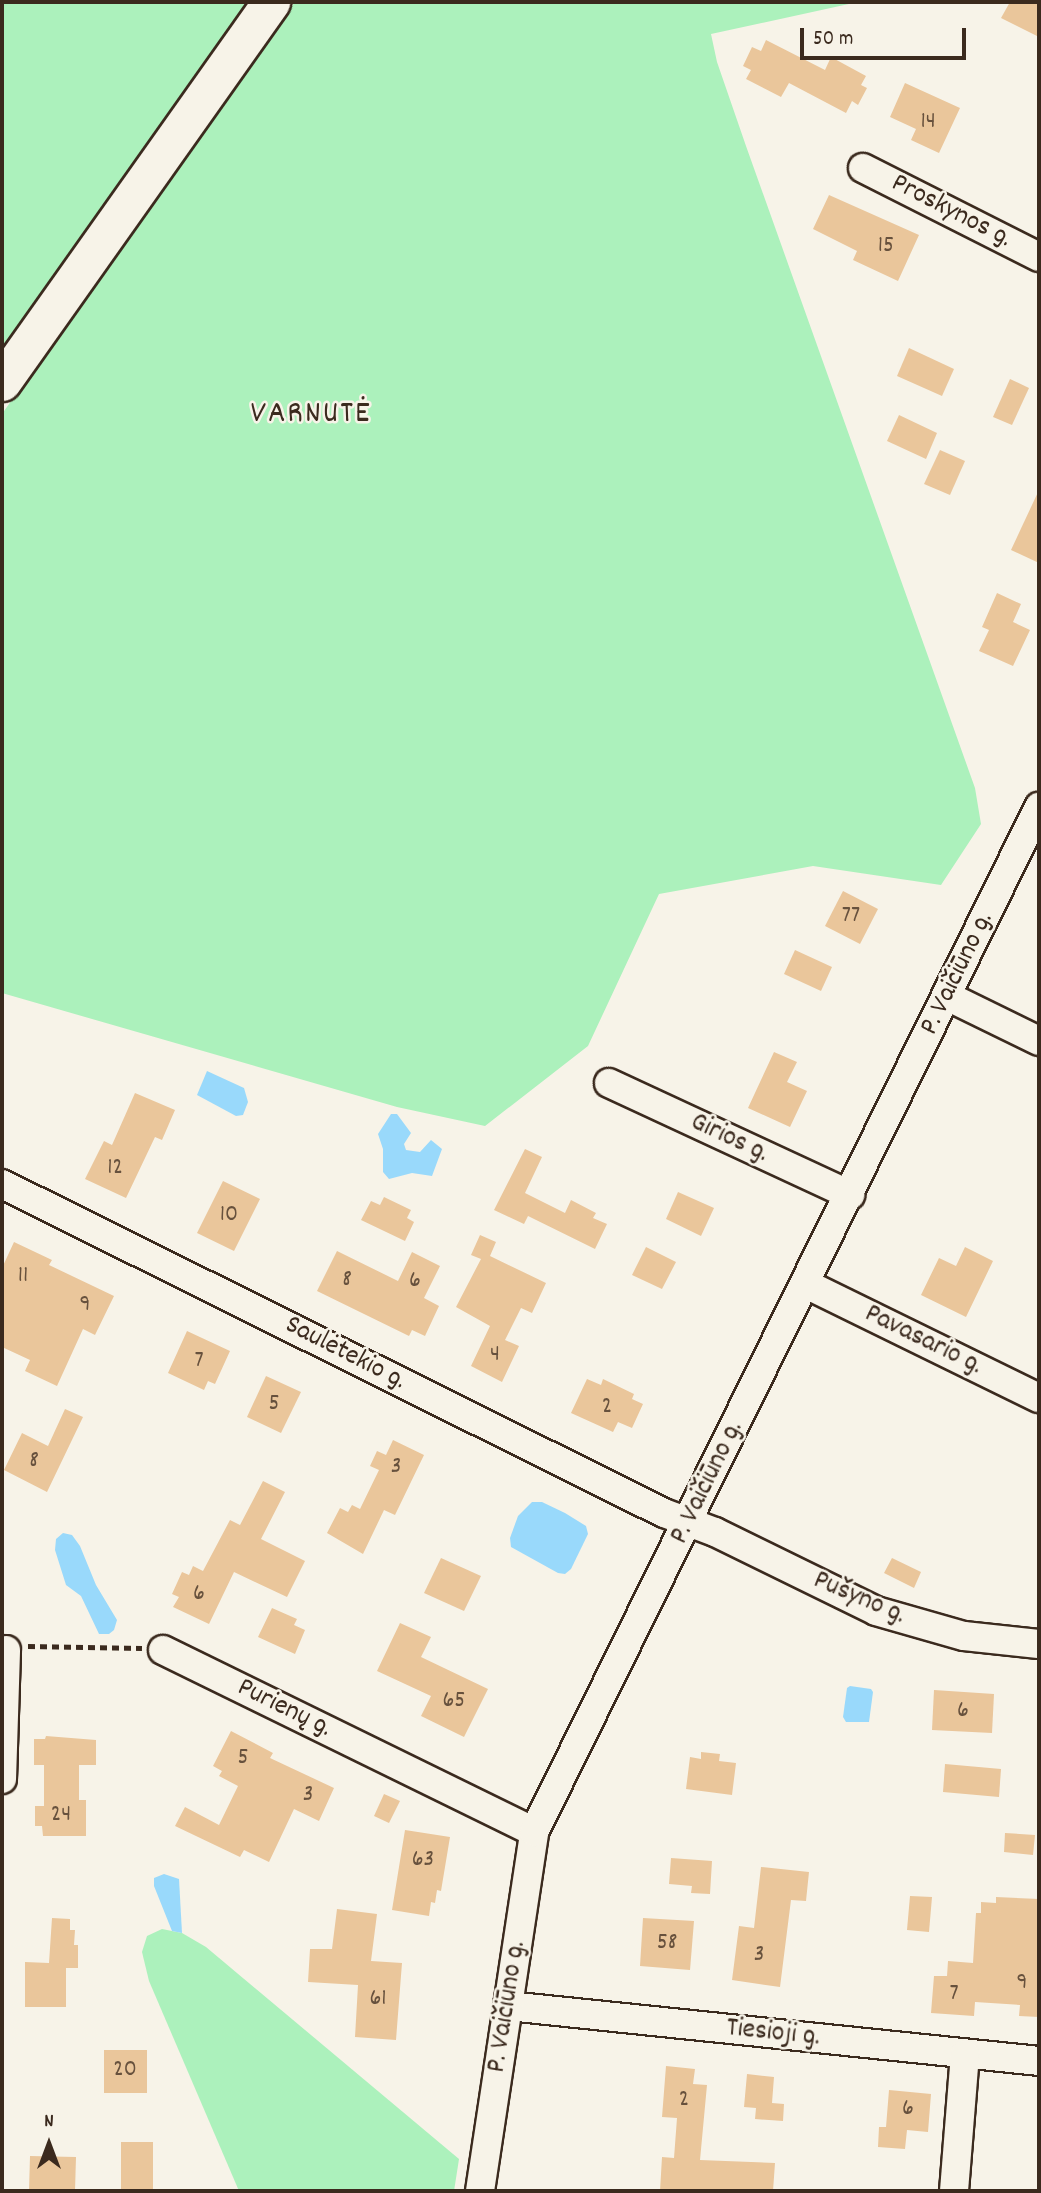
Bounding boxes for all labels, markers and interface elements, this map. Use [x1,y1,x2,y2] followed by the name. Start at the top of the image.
[803,14,969,58] scale bar
[813,25,853,55] text: 50 m
[920,109,936,137] house number: 14
[885,167,1017,257] street label: Proskynos g.
[878,233,894,261] house number: 15
[251,396,371,434] district label: VARNUTĖ
[842,903,860,931] house number: 77
[914,907,1002,1041] street label: P. Vaičiūno g.
[685,1106,773,1172] street label: Girios g.
[107,1155,123,1183] house number: 12
[220,1202,238,1230] house number: 10
[18,1263,28,1291] house number: 11
[342,1267,352,1295] house number: 8
[409,1268,421,1296] house number: 6
[80,1292,90,1320] house number: 9
[859,1298,987,1384] street label: Pavasario g.
[279,1309,411,1399] street label: Saulėtekio g.
[490,1342,500,1370] house number: 4
[194,1348,204,1376] house number: 7
[268,1391,280,1419] house number: 5
[602,1394,612,1422] house number: 2
[664,1416,752,1550] street label: P. Vaičiūno g.
[29,1448,39,1476] house number: 8
[391,1454,401,1482] house number: 3
[808,1565,910,1633] street label: Pušyno g.
[193,1581,205,1609] house number: 6
[231,1672,337,1746] street label: Purienų g.
[443,1688,465,1716] house number: 65
[957,1698,969,1726] house number: 6
[237,1745,249,1773] house number: 5
[303,1782,313,1810] house number: 3
[51,1802,71,1830] house number: 24
[412,1847,434,1875] house number: 63
[657,1930,677,1958] house number: 58
[481,1939,535,2075] street label: P. Vaičiūno g.
[754,1942,764,1970] house number: 3
[1017,1970,1027,1998] house number: 9
[949,1981,959,2009] house number: 7
[369,1986,387,2014] house number: 61
[725,2012,821,2056] street label: Tiesioji g.
[113,2057,137,2085] house number: 20
[679,2087,689,2115] house number: 2
[902,2096,914,2124] house number: 6
[14,2109,84,2179] north arrow
[44,2109,54,2136] text: N

